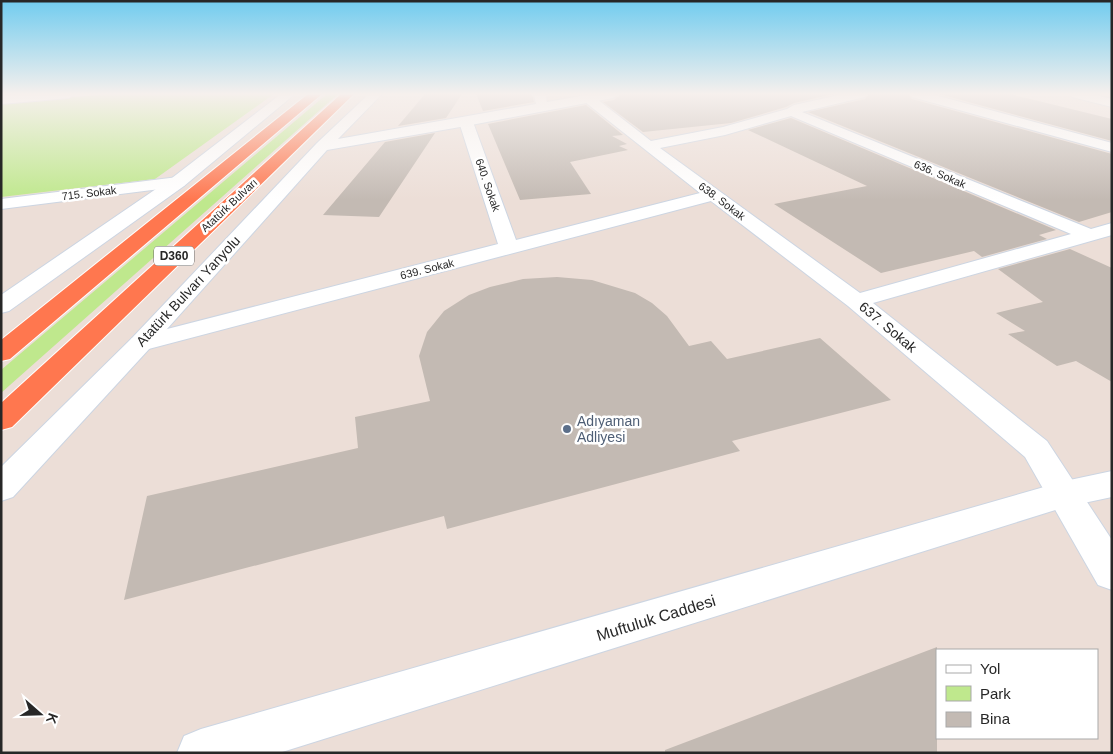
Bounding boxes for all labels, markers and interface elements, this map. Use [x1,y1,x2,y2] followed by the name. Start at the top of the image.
[473,157,503,213] street label: 640. Sokak
[912,158,968,190] street label: 636. Sokak
[199,176,259,234] street label: Atatürk Bulvarı
[696,180,748,223] street label: 638. Sokak
[61,184,118,202] street label: 715. Sokak
[133,233,243,349] street label: Atatürk Bulvarı Yanyolu
[154,247,194,266] road number: D360
[399,256,456,281] street label: 639. Sokak
[856,298,921,356] street label: 637. Sokak
[577,413,640,445] place label: Adıyaman Adliyesi
[561,423,573,435] marker: Adıyaman Adliyesi
[594,592,718,644] street label: Muftuluk Caddesi
[936,649,1098,739] legend
[980,660,1000,677] text: Yol
[980,685,1011,702] text: Park
[15,689,65,739] north arrow
[980,710,1011,727] text: Bina
[43,711,61,726] text: K

